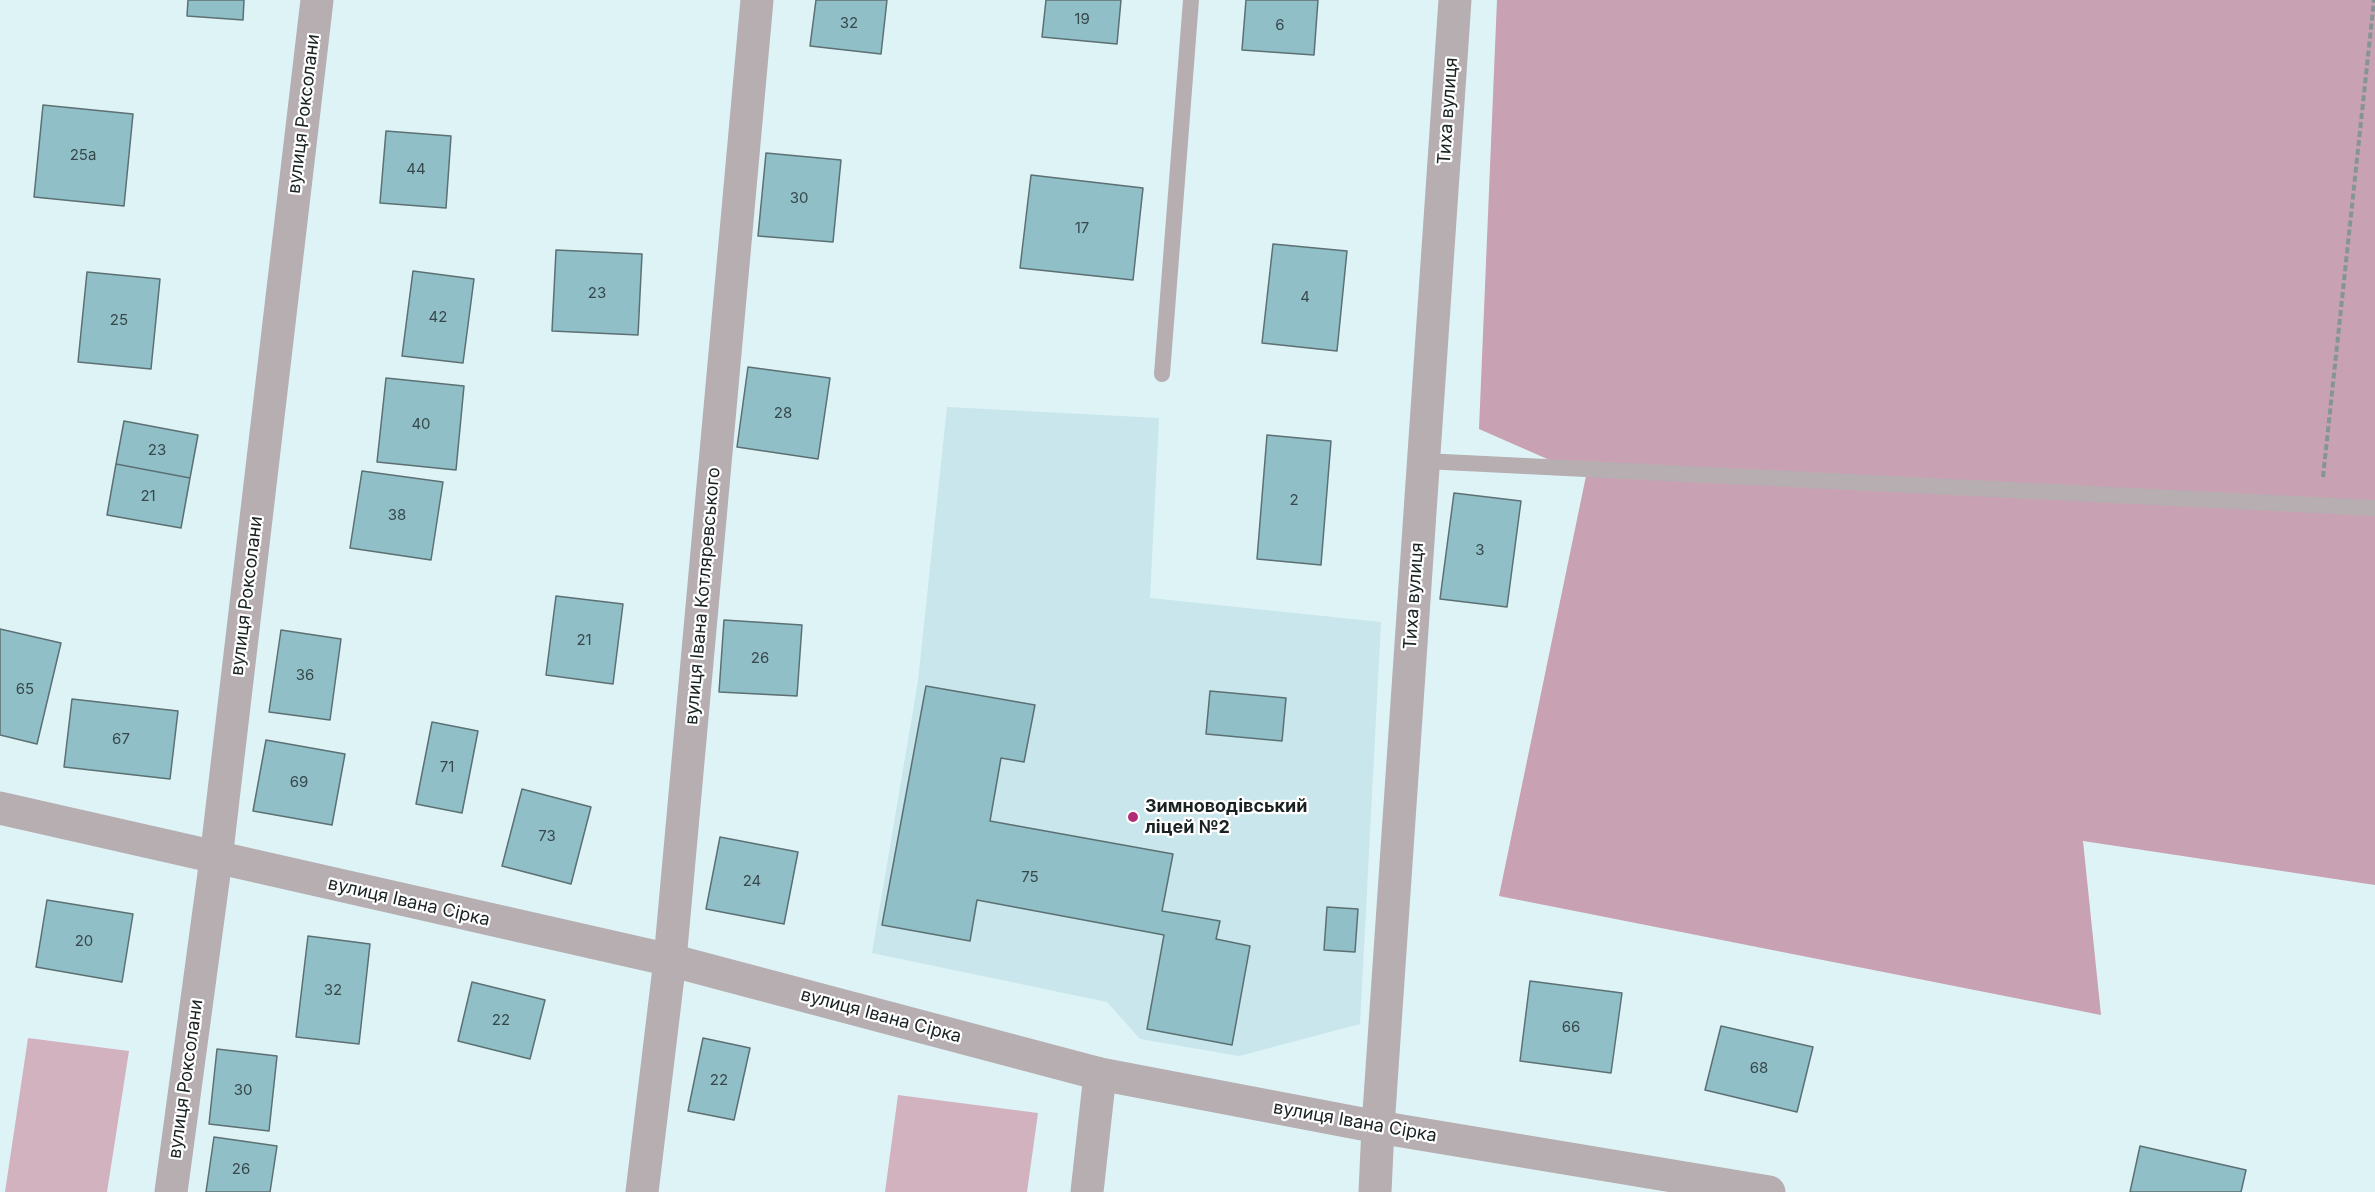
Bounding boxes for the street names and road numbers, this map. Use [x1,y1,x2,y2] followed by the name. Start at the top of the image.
[283,33,325,195] street label: вулиця Роксолани
[1433,57,1463,165] street label: Тиха вулиця
[681,466,725,726] street label: вулиця Івана Котляревського
[226,515,268,677] street label: вулиця Роксолани
[1399,542,1429,650] street label: Тиха вулиця
[326,873,492,931] street label: вулиця Івана Сірка
[798,984,964,1048] street label: вулиця Івана Сірка
[164,998,208,1160] street label: вулиця Роксолани
[1272,1097,1438,1147] street label: вулиця Івана Сірка

